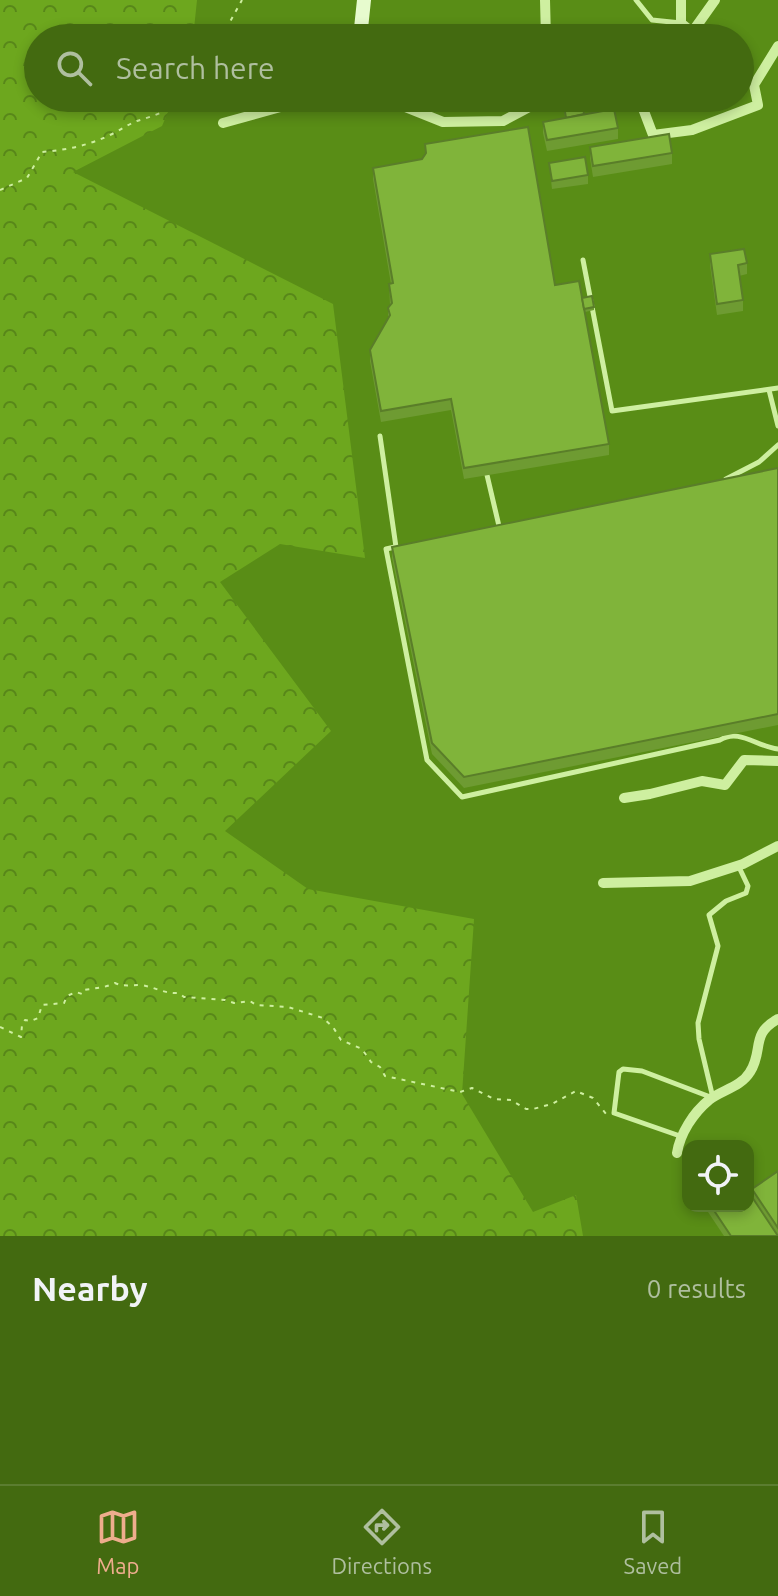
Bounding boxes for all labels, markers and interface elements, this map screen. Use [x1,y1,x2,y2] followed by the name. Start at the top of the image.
[24,24,754,112] search box
[52,46,96,90] icon: search
[116,51,275,85] text: Search here
[682,1140,754,1212] map controls
[682,1140,754,1212] button: locate
[32,1269,147,1307] text: Nearby
[647,1274,746,1303] text: 0 results
[96,1505,140,1578] tab: Map
[331,1505,432,1578] tab: Directions
[624,1505,682,1578] tab: Saved

